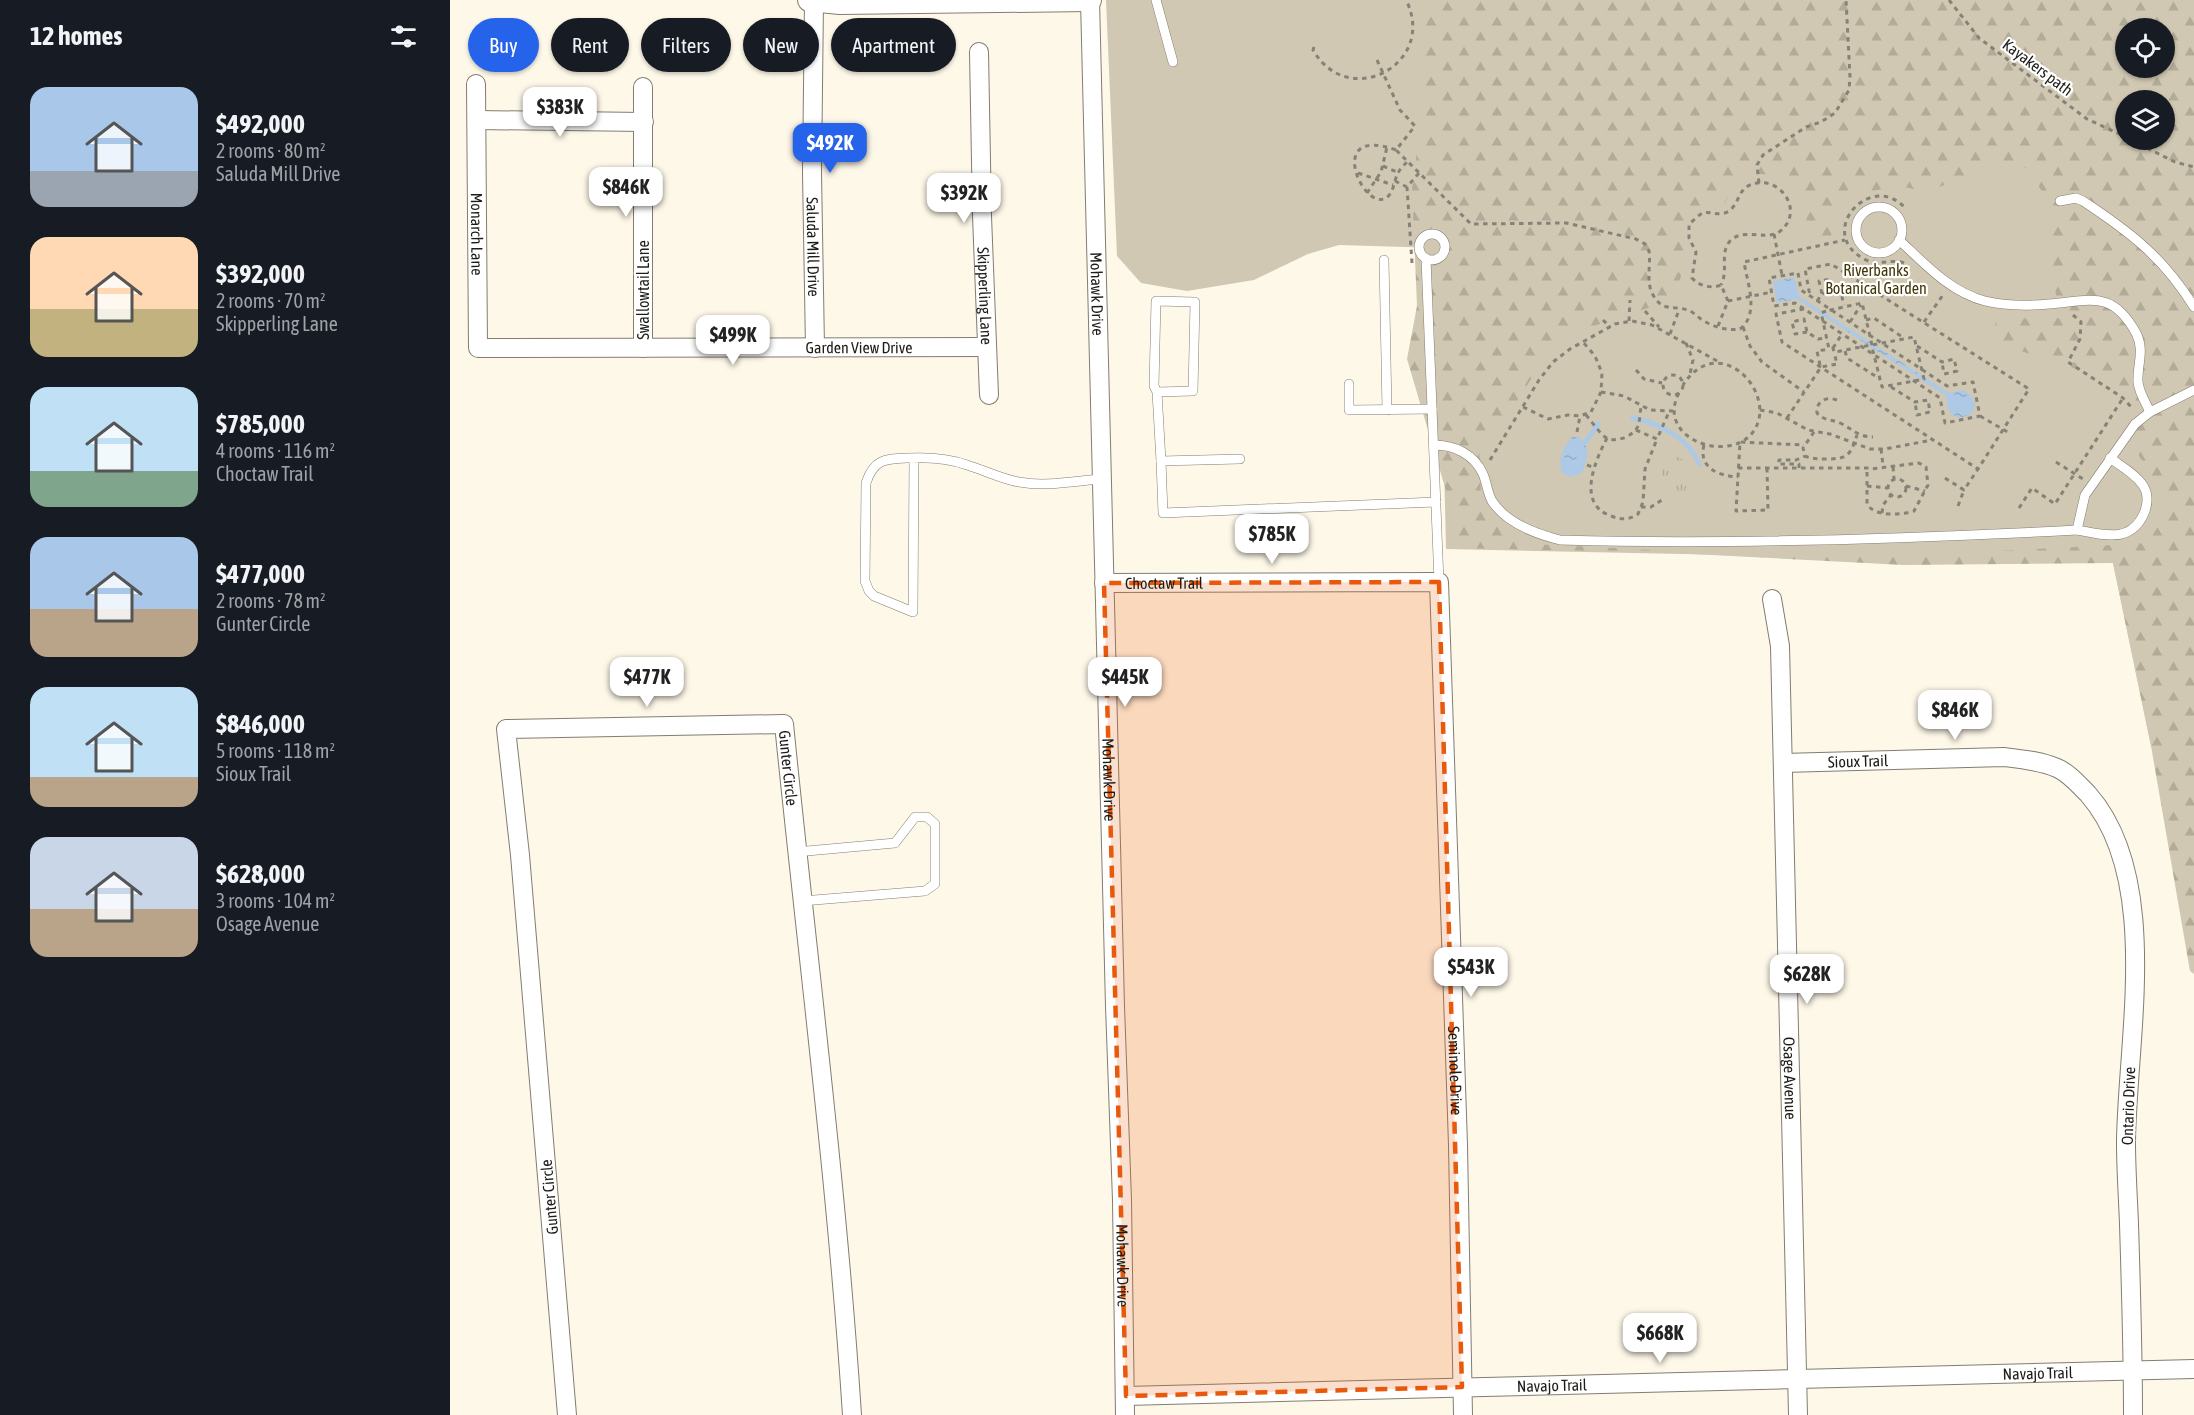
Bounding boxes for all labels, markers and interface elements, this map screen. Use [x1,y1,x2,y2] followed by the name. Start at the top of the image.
[468,18,539,72] chip: Buy
[551,18,629,72] chip: Rent
[641,18,731,72] chip: Filters
[743,18,819,72] chip: New
[831,18,956,72] chip: Apartment
[2115,18,2175,150] map controls
[2115,18,2175,78] button: locate
[387,20,420,53] icon: filters
[30,21,123,51] text: 12 homes
[1999,35,2076,100] street label: Kayakers path
[518,87,602,138] pin: $383K
[2115,90,2175,150] button: layers
[537,95,583,118] text: $383K
[216,109,305,139] text: $492,000
[78,111,150,183] icon: home
[788,123,872,174] pin: $492K
[807,131,853,154] text: $492K
[216,139,326,162] text: 2 rooms · 80 m²
[216,162,340,185] text: Saluda Mill Drive
[584,167,668,218] pin: $846K
[922,173,1006,224] pin: $392K
[603,175,649,198] text: $846K
[941,181,987,204] text: $392K
[468,193,486,275] street label: Monarch Lane
[803,197,823,297] street label: Saluda Mill Drive
[634,240,652,340] street label: Swallowtail Lane
[974,247,996,345] street label: Skipperling Lane
[1087,252,1107,336] street label: Mohawk Drive
[216,259,305,289] text: $392,000
[78,261,150,333] icon: home
[1825,261,1927,297] park label: Riverbanks Botanical Garden
[216,289,326,312] text: 2 rooms · 70 m²
[216,312,338,335] text: Skipperling Lane
[691,315,775,366] pin: $499K
[710,323,756,346] text: $499K
[805,338,913,356] street label: Garden View Drive
[216,409,305,439] text: $785,000
[78,411,150,483] icon: home
[216,439,335,462] text: 4 rooms · 116 m²
[216,462,314,485] text: Choctaw Trail
[1230,514,1314,565] pin: $785K
[1249,522,1295,545] text: $785K
[216,559,305,589] text: $477,000
[78,561,150,633] icon: home
[1125,574,1204,592] street label: Choctaw Trail
[216,589,326,612] text: 2 rooms · 78 m²
[216,612,310,635] text: Gunter Circle
[605,657,689,708] pin: $477K
[1083,657,1167,708] pin: $445K
[624,665,670,688] text: $477K
[1102,665,1148,688] text: $445K
[1913,690,1997,741] pin: $846K
[1932,698,1978,721] text: $846K
[216,709,305,739] text: $846,000
[78,711,150,783] icon: home
[776,729,801,806] street label: Gunter Circle
[1099,738,1119,822] street label: Mohawk Drive
[216,739,335,762] text: 5 rooms · 118 m²
[1828,751,1889,771] street label: Sioux Trail
[216,762,291,785] text: Sioux Trail
[216,859,305,889] text: $628,000
[78,861,150,933] icon: home
[216,889,335,912] text: 3 rooms · 104 m²
[216,912,319,935] text: Osage Avenue
[1429,947,1513,998] pin: $543K
[1765,954,1849,1005] pin: $628K
[1448,955,1494,978] text: $543K
[1784,962,1830,985] text: $628K
[1445,1026,1466,1116] street label: Seminole Drive
[1780,1037,1800,1120] street label: Osage Avenue
[2118,1067,2138,1145] street label: Ontario Drive
[537,1159,561,1235] street label: Gunter Circle
[1113,1224,1132,1307] street label: Mohawk Drive
[1618,1313,1702,1364] pin: $668K
[1637,1321,1683,1344] text: $668K
[2002,1363,2074,1383] street label: Navajo Trail
[1517,1375,1588,1395] street label: Navajo Trail

